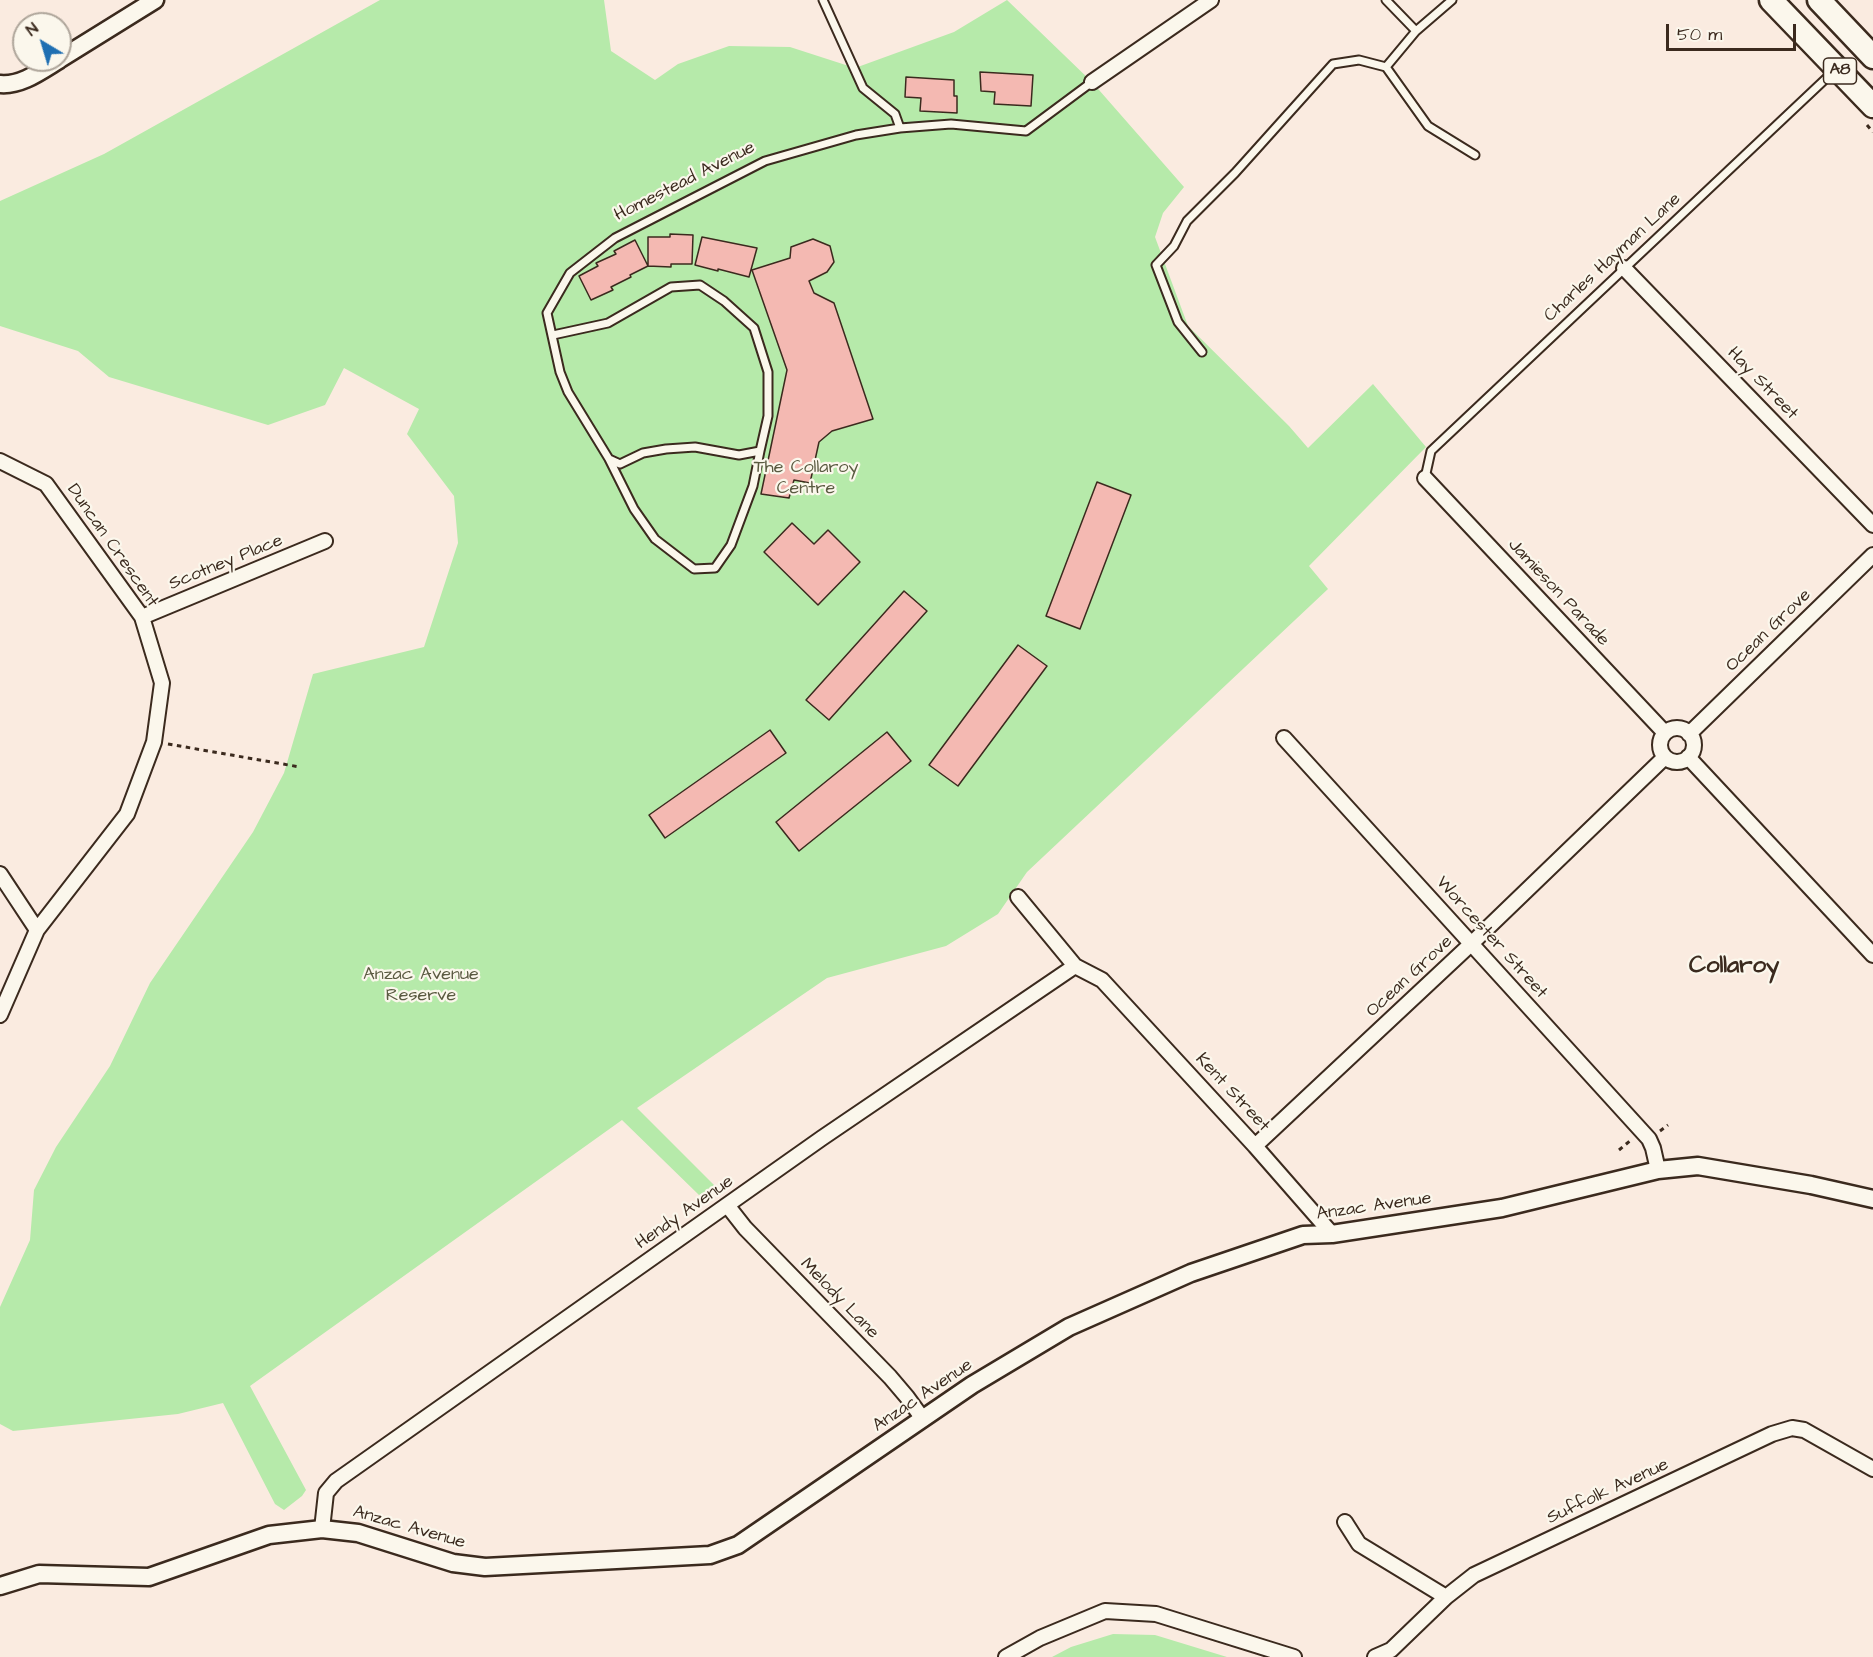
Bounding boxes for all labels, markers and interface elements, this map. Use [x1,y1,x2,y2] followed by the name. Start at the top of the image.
[12,12,72,72] north arrow
[1669,12,1800,50] scale bar
[21,18,43,41] text: N
[1677,22,1722,47] text: 50 m
[1824,58,1856,84] road number: A8
[611,137,759,227] street label: Homestead Avenue
[1540,189,1686,327] street label: Charles Hayman Lane
[1722,343,1802,425] street label: Hay Street
[754,457,858,500] park label: The Collaroy Centre
[61,480,163,612] street label: Duncan Crescent
[166,530,286,596] street label: Scotney Place
[1503,535,1613,651] street label: Jamieson Parade
[1722,585,1816,677] street label: Ocean Grove
[1431,872,1551,1004] street label: Worcester Street
[1362,932,1458,1022] street label: Ocean Grove
[1689,953,1779,981] district label: Collaroy
[363,964,479,1006] park label: Anzac Avenue Reserve
[1190,1049,1274,1137] street label: Kent Street
[632,1171,738,1255] street label: Hendy Avenue
[1315,1188,1433,1226] street label: Anzac Avenue
[795,1254,883,1344] street label: Melody Lane
[869,1355,977,1437] street label: Anzac Avenue
[1544,1454,1672,1530] street label: Suffolk Avenue
[350,1502,468,1554] street label: Anzac Avenue

